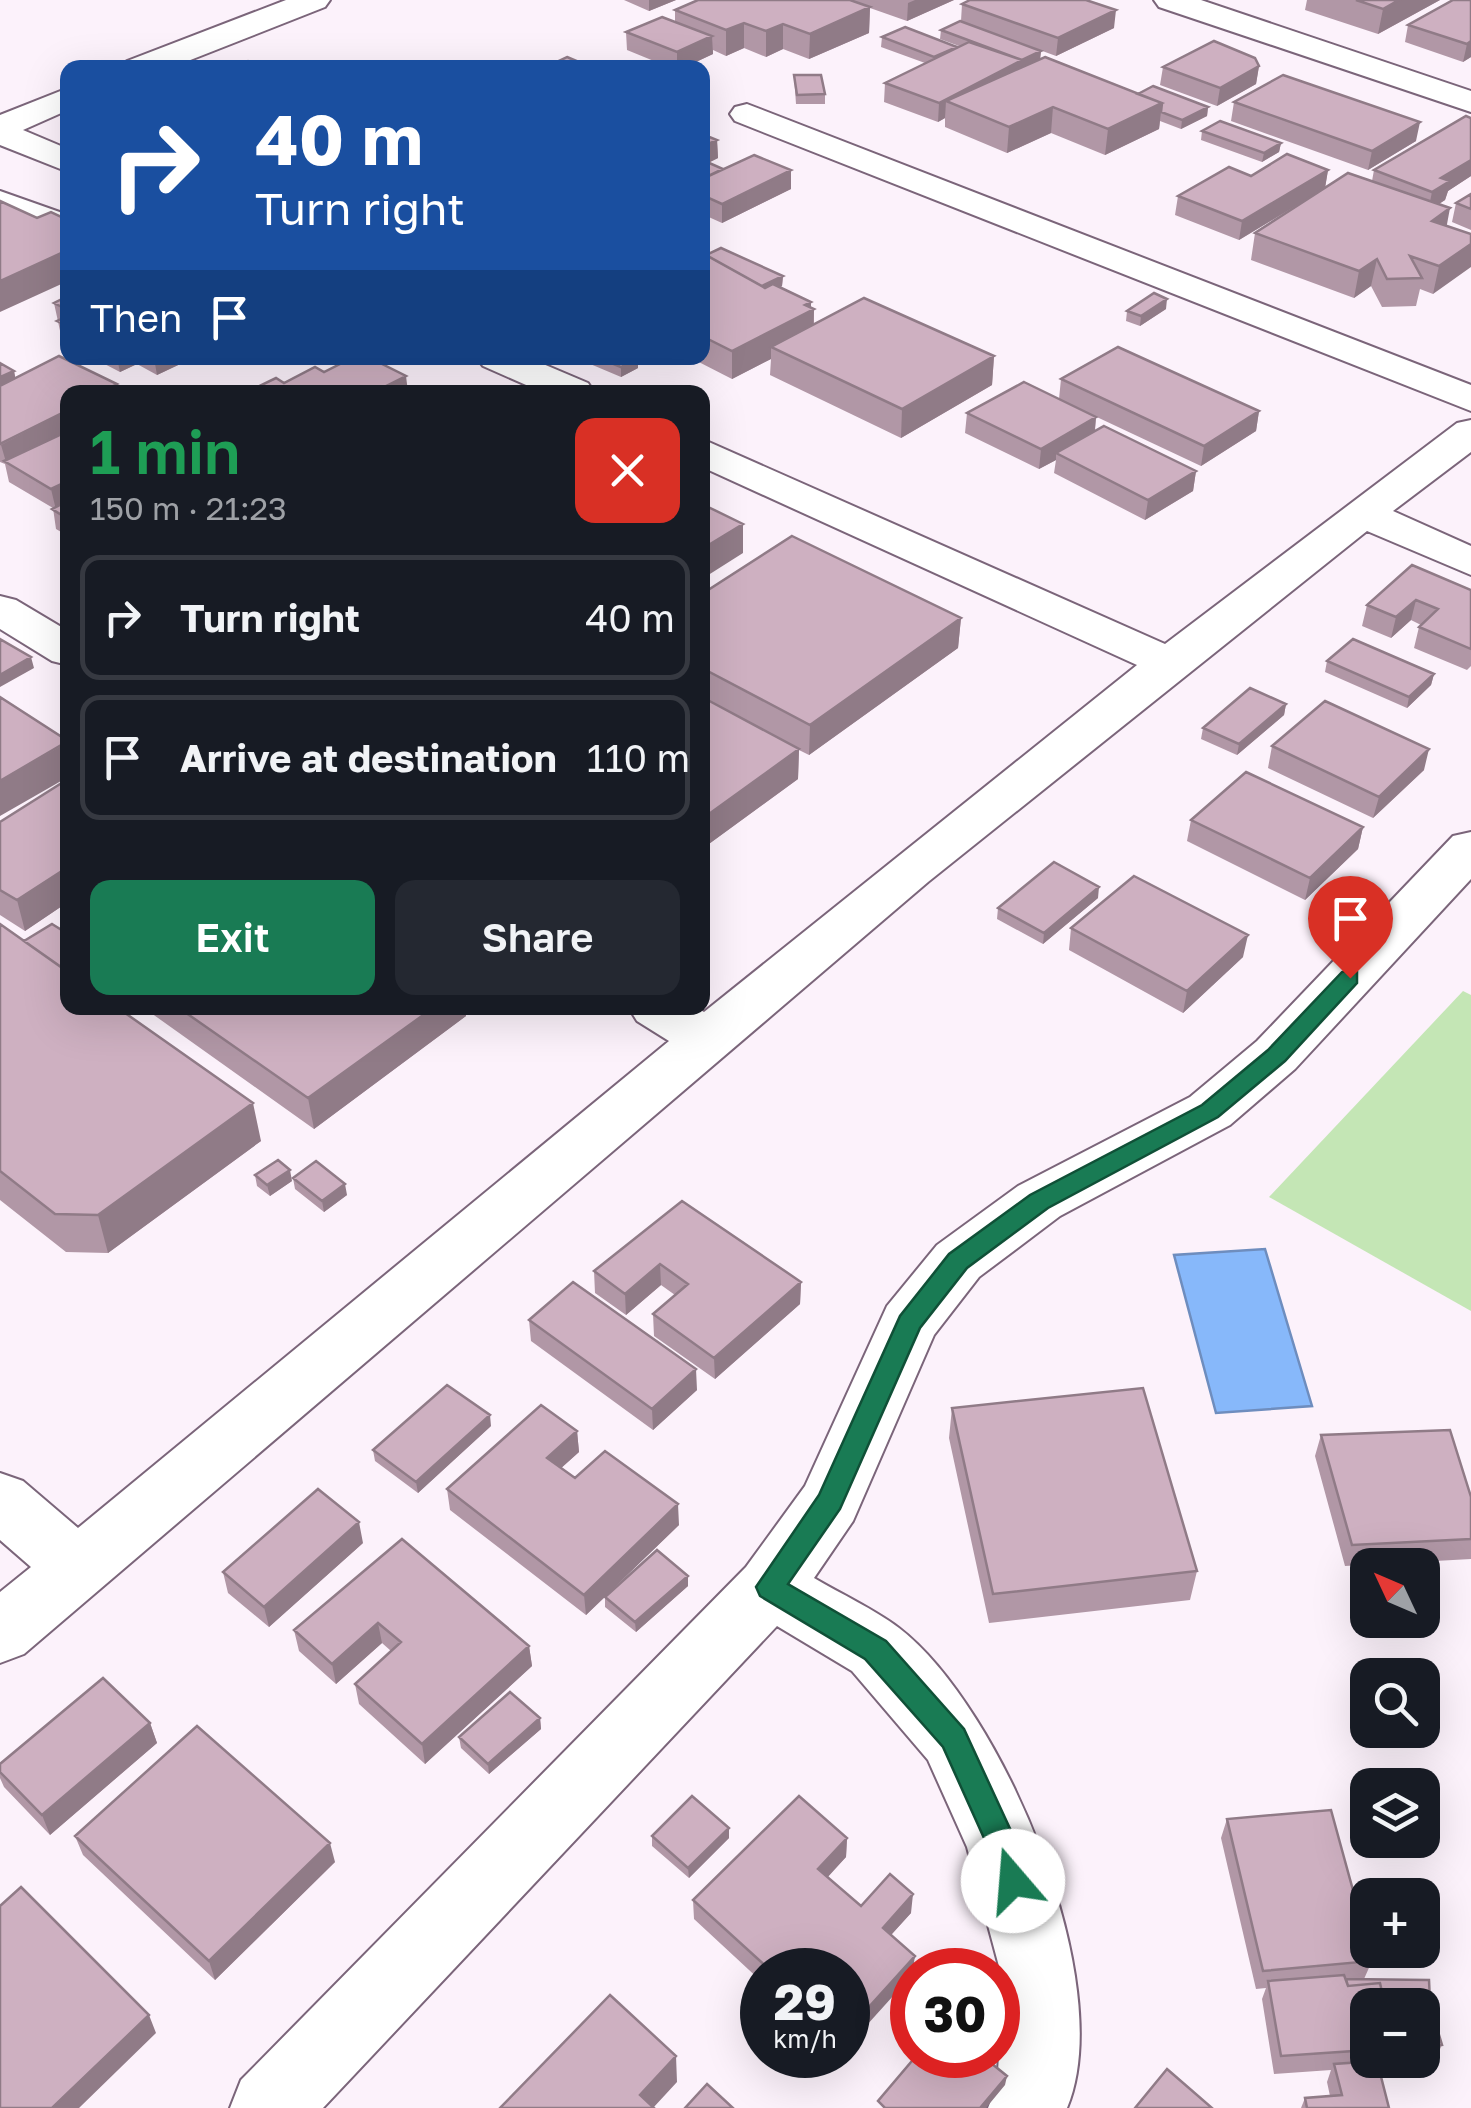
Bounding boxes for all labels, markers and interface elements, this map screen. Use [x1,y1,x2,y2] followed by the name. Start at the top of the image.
[255,96,423,180] text: 40 m
[90,100,220,230] icon: right
[255,181,465,235] text: Turn right
[202,290,257,345] icon: arrive
[90,295,182,340] text: Then
[90,415,240,487] text: 1 min
[575,418,680,523] button: close
[90,489,287,527] text: 150 m · 21:23
[95,590,150,645] icon: right
[180,595,360,640] text: Turn right
[585,595,675,640] text: 40 m
[95,730,150,785] icon: arrive
[180,735,557,780] text: Arrive at destination
[587,735,690,780] text: 110 m
[1308,876,1393,979] pin
[90,880,375,995] button: Exit
[395,880,680,995] button: Share
[1323,891,1378,946] icon: arrive
[1350,1548,1440,1638] north arrow
[1350,1548,1440,2078] map controls
[1350,1658,1440,1748] button: search
[1350,1768,1440,1858] button: layers
[961,1829,1065,1933] position arrow
[1350,1878,1440,1968] button: +
[890,1948,1020,2078] speed limit sign: 30
[774,1971,836,2031] text: 29
[1350,1988,1440,2078] button: −
[773,2023,837,2054] text: km/h

